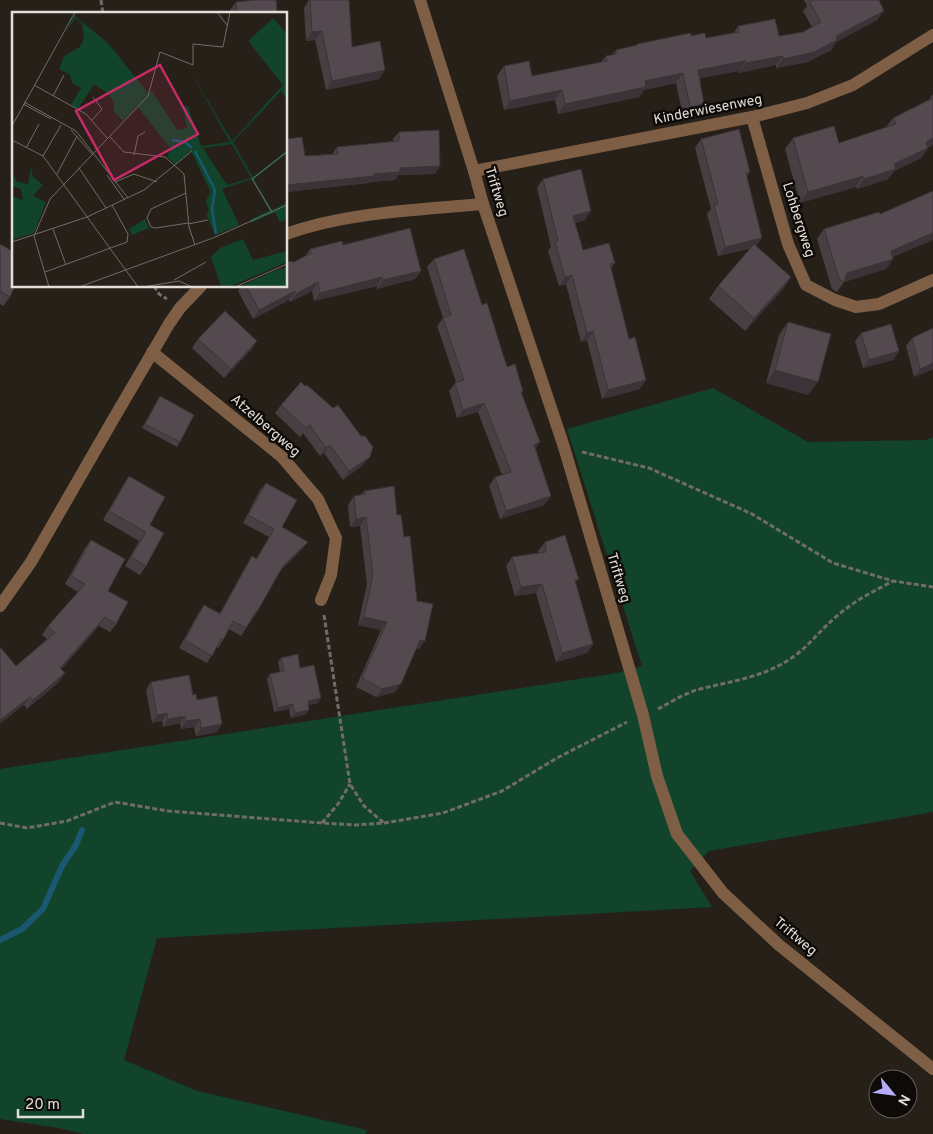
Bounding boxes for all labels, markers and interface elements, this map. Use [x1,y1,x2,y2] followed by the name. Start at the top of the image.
[12,12,288,288] inset map
[652,91,764,129] street label: Kinderwiesenweg
[480,165,512,219] street label: Triftweg
[778,180,818,260] street label: Lohbergweg
[227,391,303,461] street label: Atzelbergweg
[602,551,634,605] street label: Triftweg
[770,914,820,960] street label: Triftweg
[868,1069,918,1119] north arrow
[18,1086,82,1118] scale bar
[893,1091,913,1108] text: N
[25,1096,60,1115] text: 20 m

